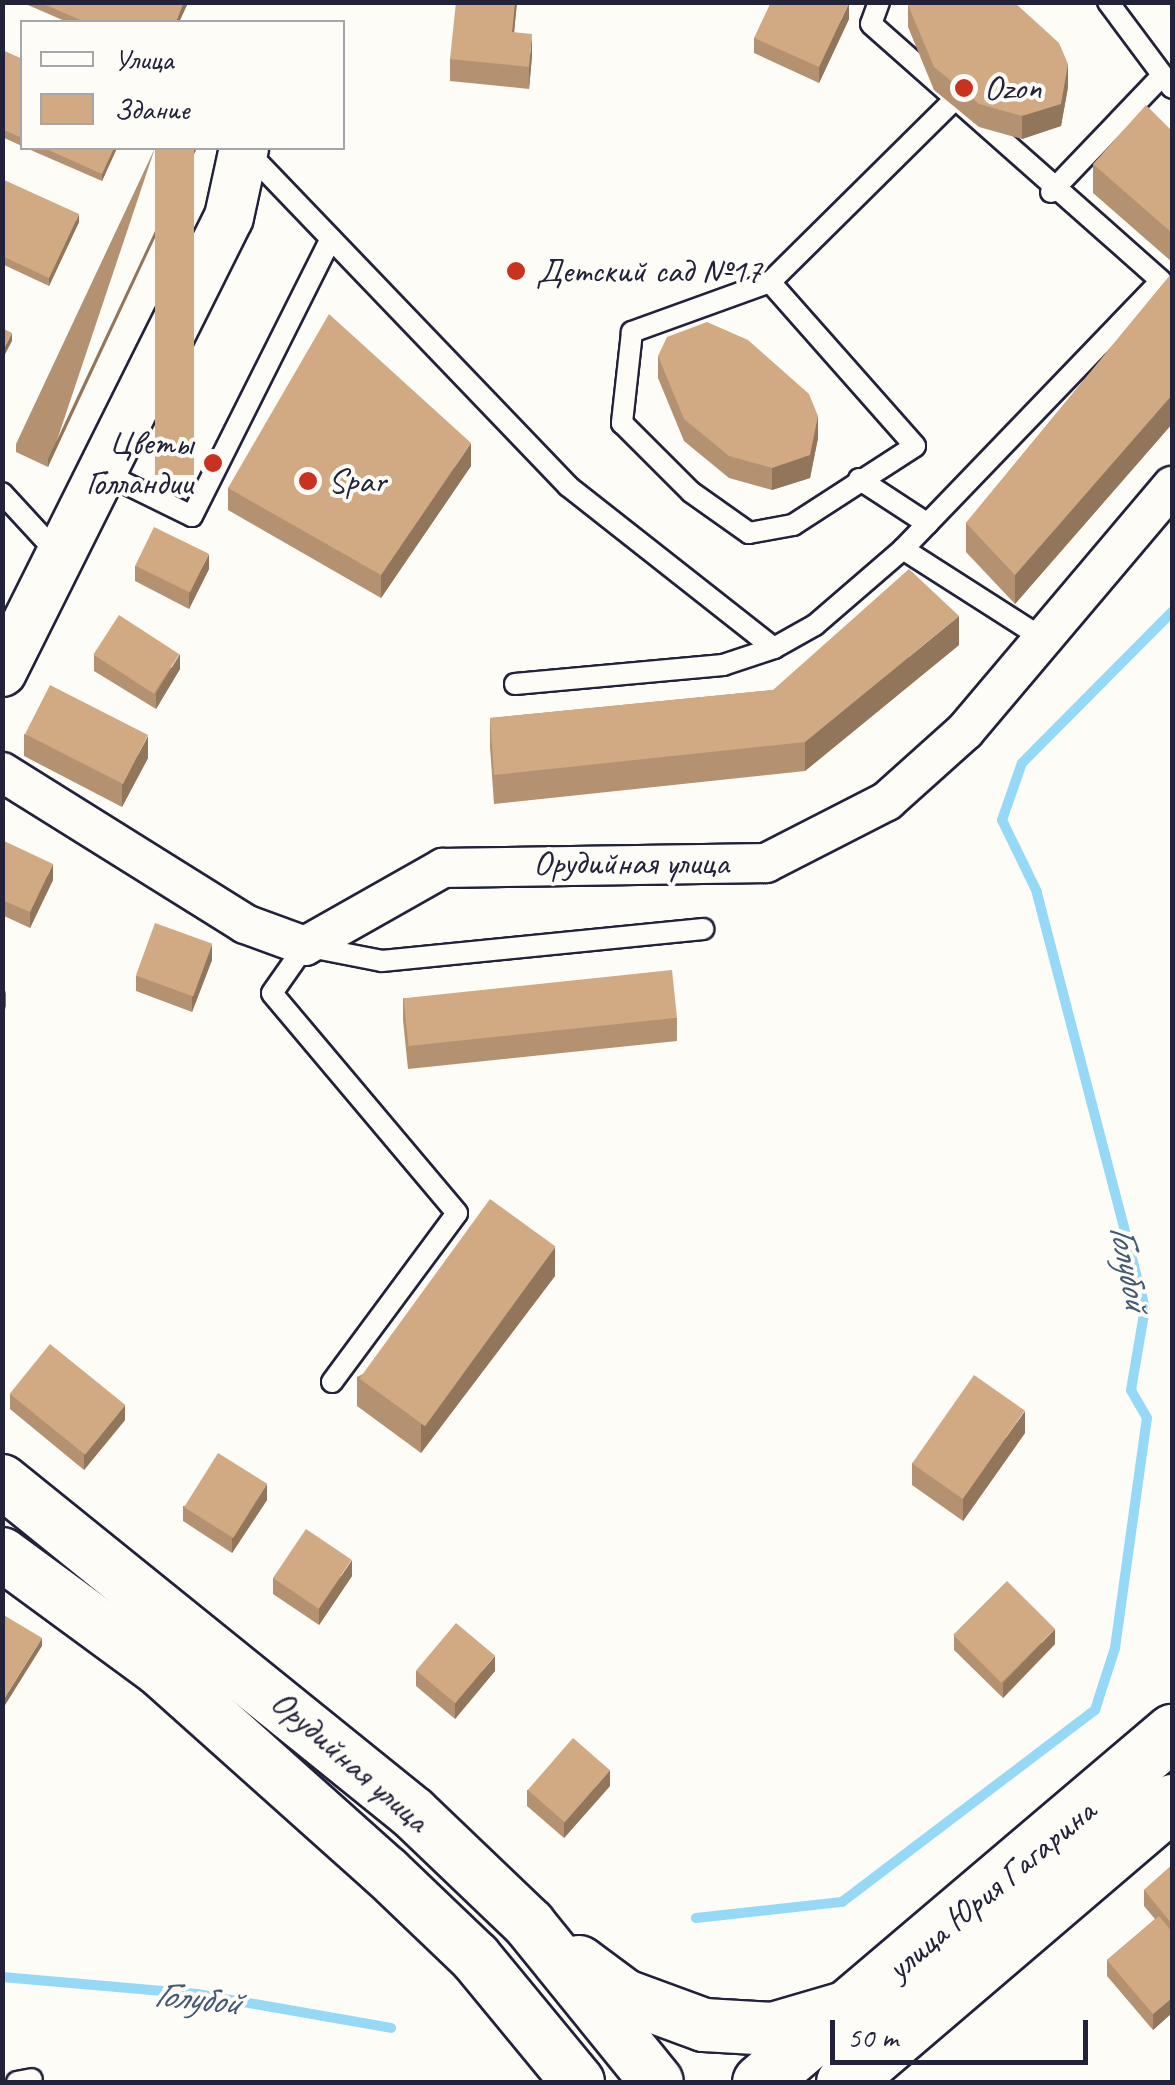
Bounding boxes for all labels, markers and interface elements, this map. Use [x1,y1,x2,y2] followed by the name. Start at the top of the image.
[20,20,345,150] legend
[114,40,173,78] text: Улица
[984,67,1042,109] place label: Ozon
[953,77,975,99] marker: Ozon
[114,90,189,128] text: Здание
[536,250,762,292] place label: Детский сад №17
[505,260,527,282] marker: Детский сад №17
[86,422,193,504] place label: Цветы Голландии
[202,452,224,474] marker: Цветы Голландии
[328,460,386,502] place label: Spar
[297,470,319,492] marker: Spar
[531,842,731,884] street label: Орудийная улица
[1099,1221,1161,1313] water label: Голубой
[261,1680,439,1842] street label: Орудийная улица
[882,1794,1100,1986] street label: улица Юрия Гагарина
[152,1971,242,2025] water label: Голубой
[835,2000,1092,2062] scale bar
[847,2018,898,2056] text: 50 m

